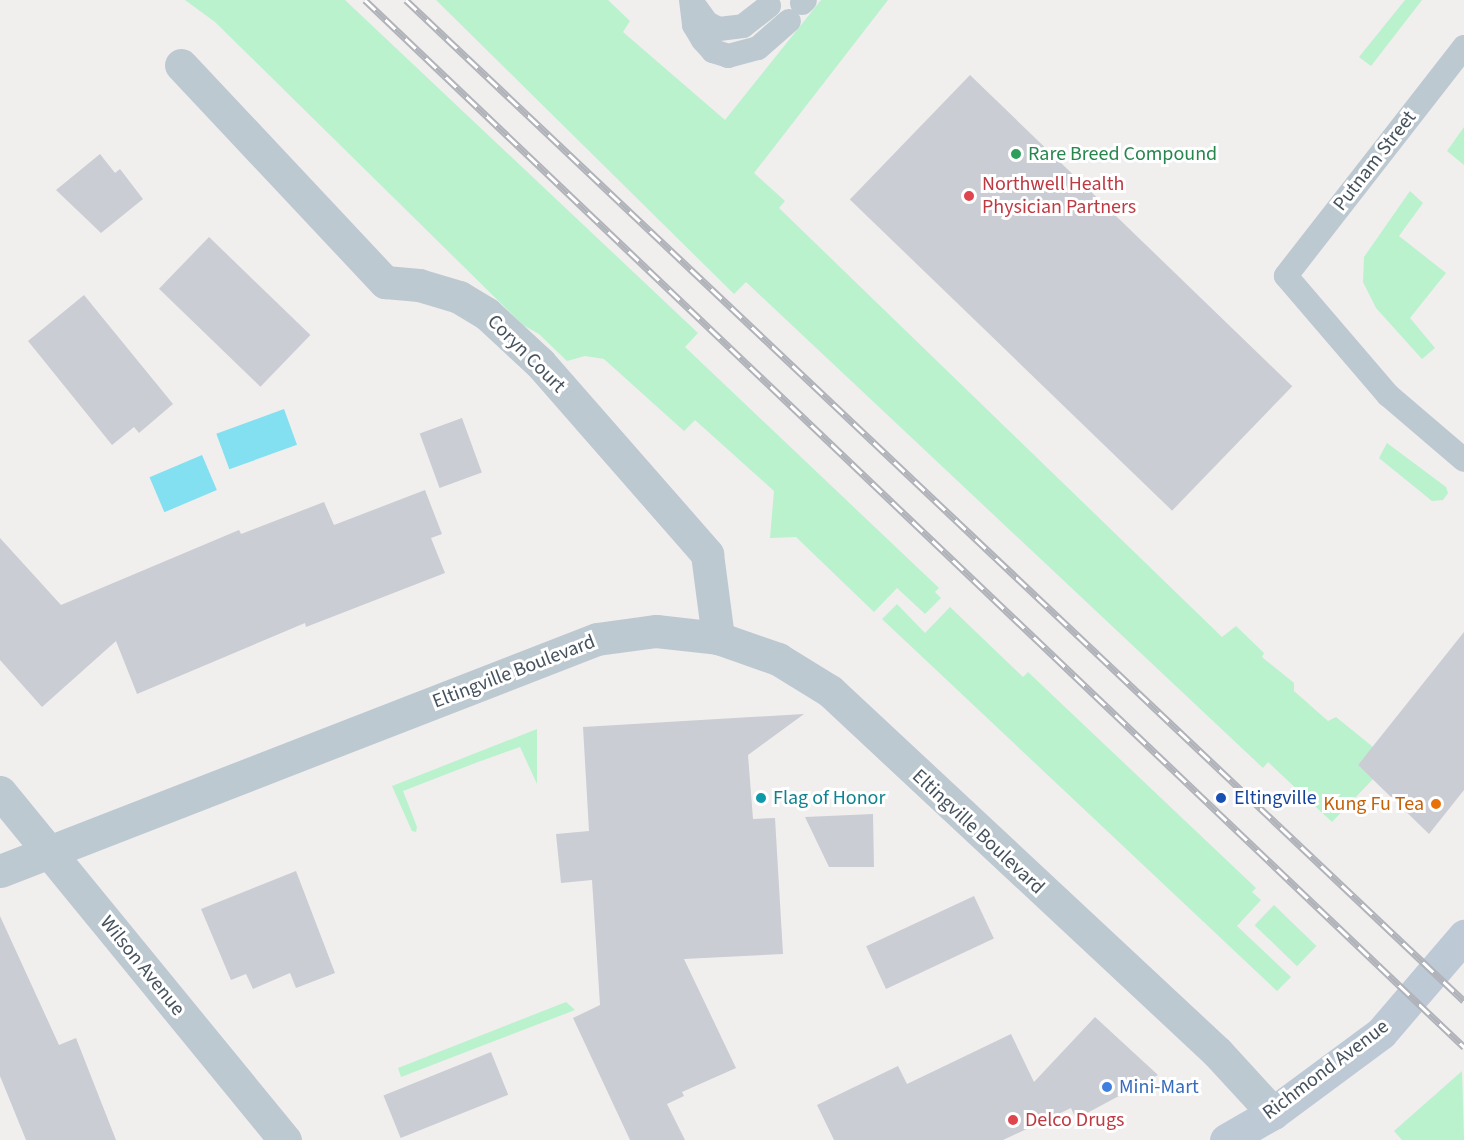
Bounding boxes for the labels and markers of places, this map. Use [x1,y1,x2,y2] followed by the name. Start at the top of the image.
[1028,142,1217,166] place label: Rare Breed Compound
[1009,147,1023,161] marker: Rare Breed Compound
[982,172,1136,219] place label: Northwell Health Physician Partners
[960,187,978,205] marker: Northwell Health Physician Partners
[773,786,885,810] place label: Flag of Honor
[1234,786,1317,810] place label: Eltingville
[1212,789,1230,807] marker: Eltingville
[754,791,768,805] marker: Flag of Honor
[1323,792,1424,816] place label: Kung Fu Tea
[1429,797,1443,811] marker: Kung Fu Tea
[1119,1075,1199,1099] place label: Mini-Mart
[1100,1080,1114,1094] marker: Mini-Mart
[1025,1108,1124,1132] place label: Delco Drugs
[1006,1113,1020,1127] marker: Delco Drugs

